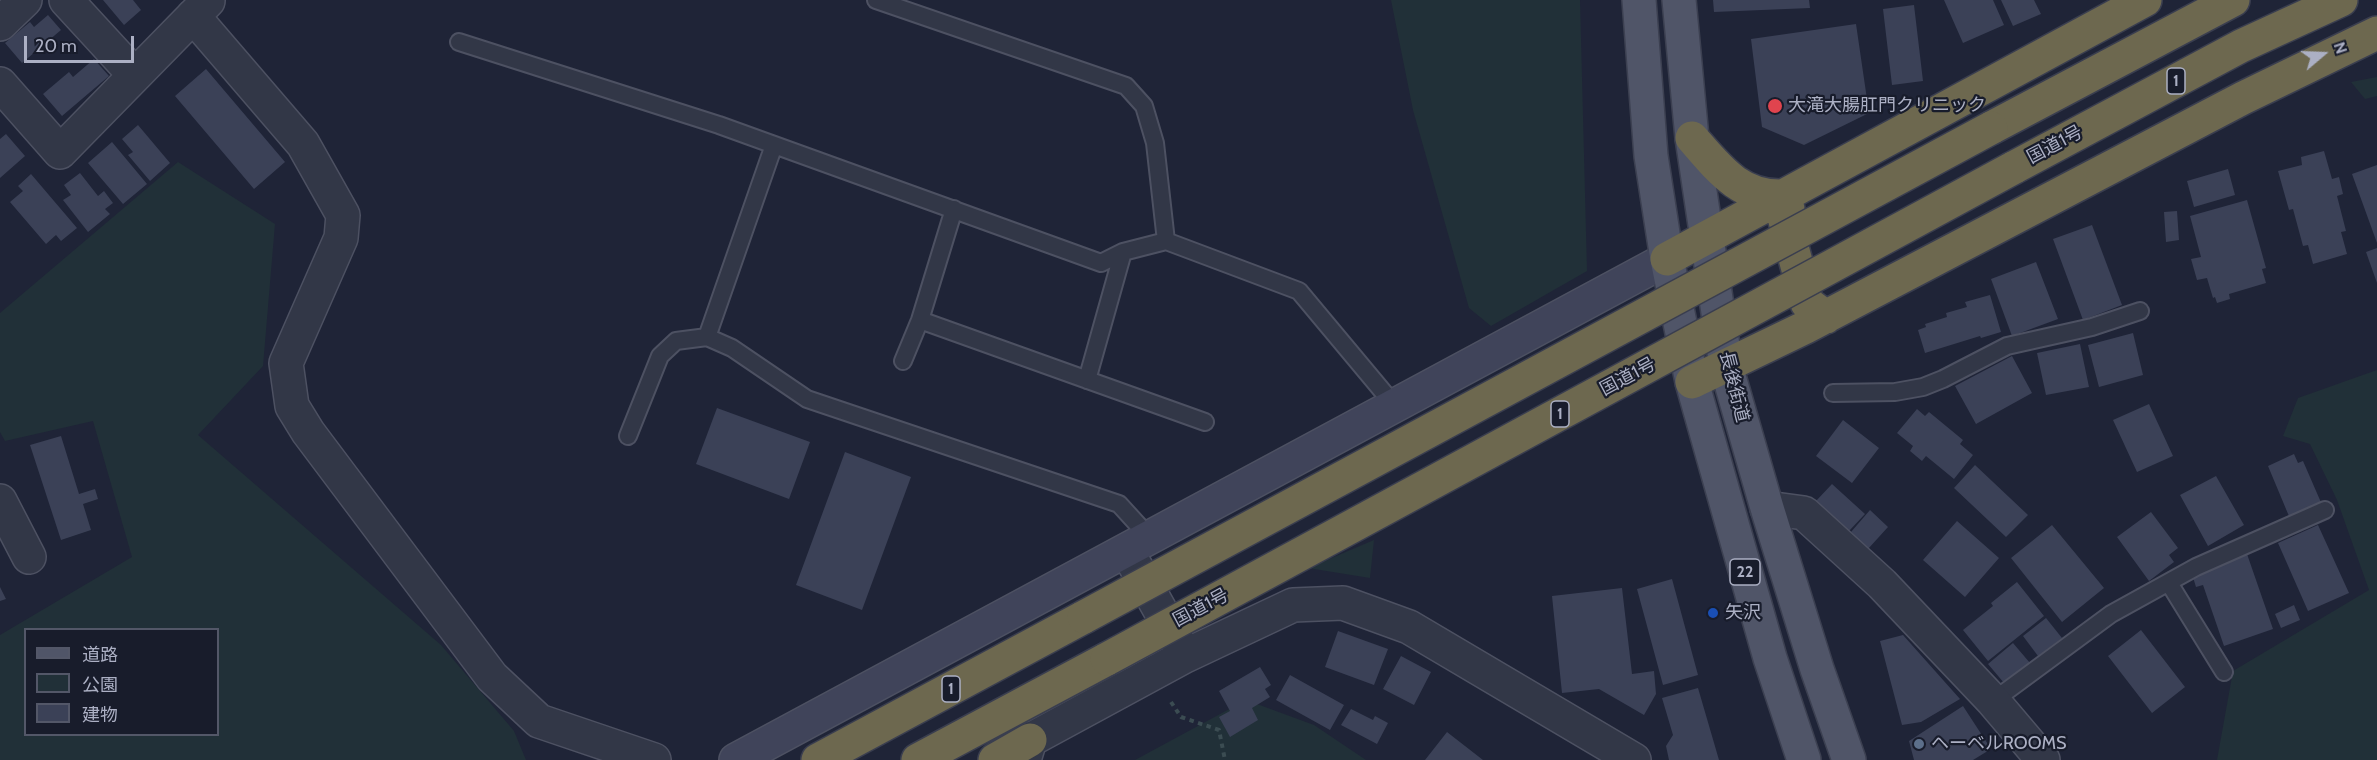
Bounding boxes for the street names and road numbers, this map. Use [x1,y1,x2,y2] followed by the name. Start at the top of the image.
[2167,68,2185,94] road number: 1
[2023,121,2087,169] street label: 国道1号
[1715,349,1753,425] street label: 長後街道
[1596,353,1660,401] street label: 国道1号
[1551,401,1569,427] road number: 1
[1730,559,1760,585] road number: 22
[1169,584,1233,632] street label: 国道1号
[942,676,960,702] road number: 1

